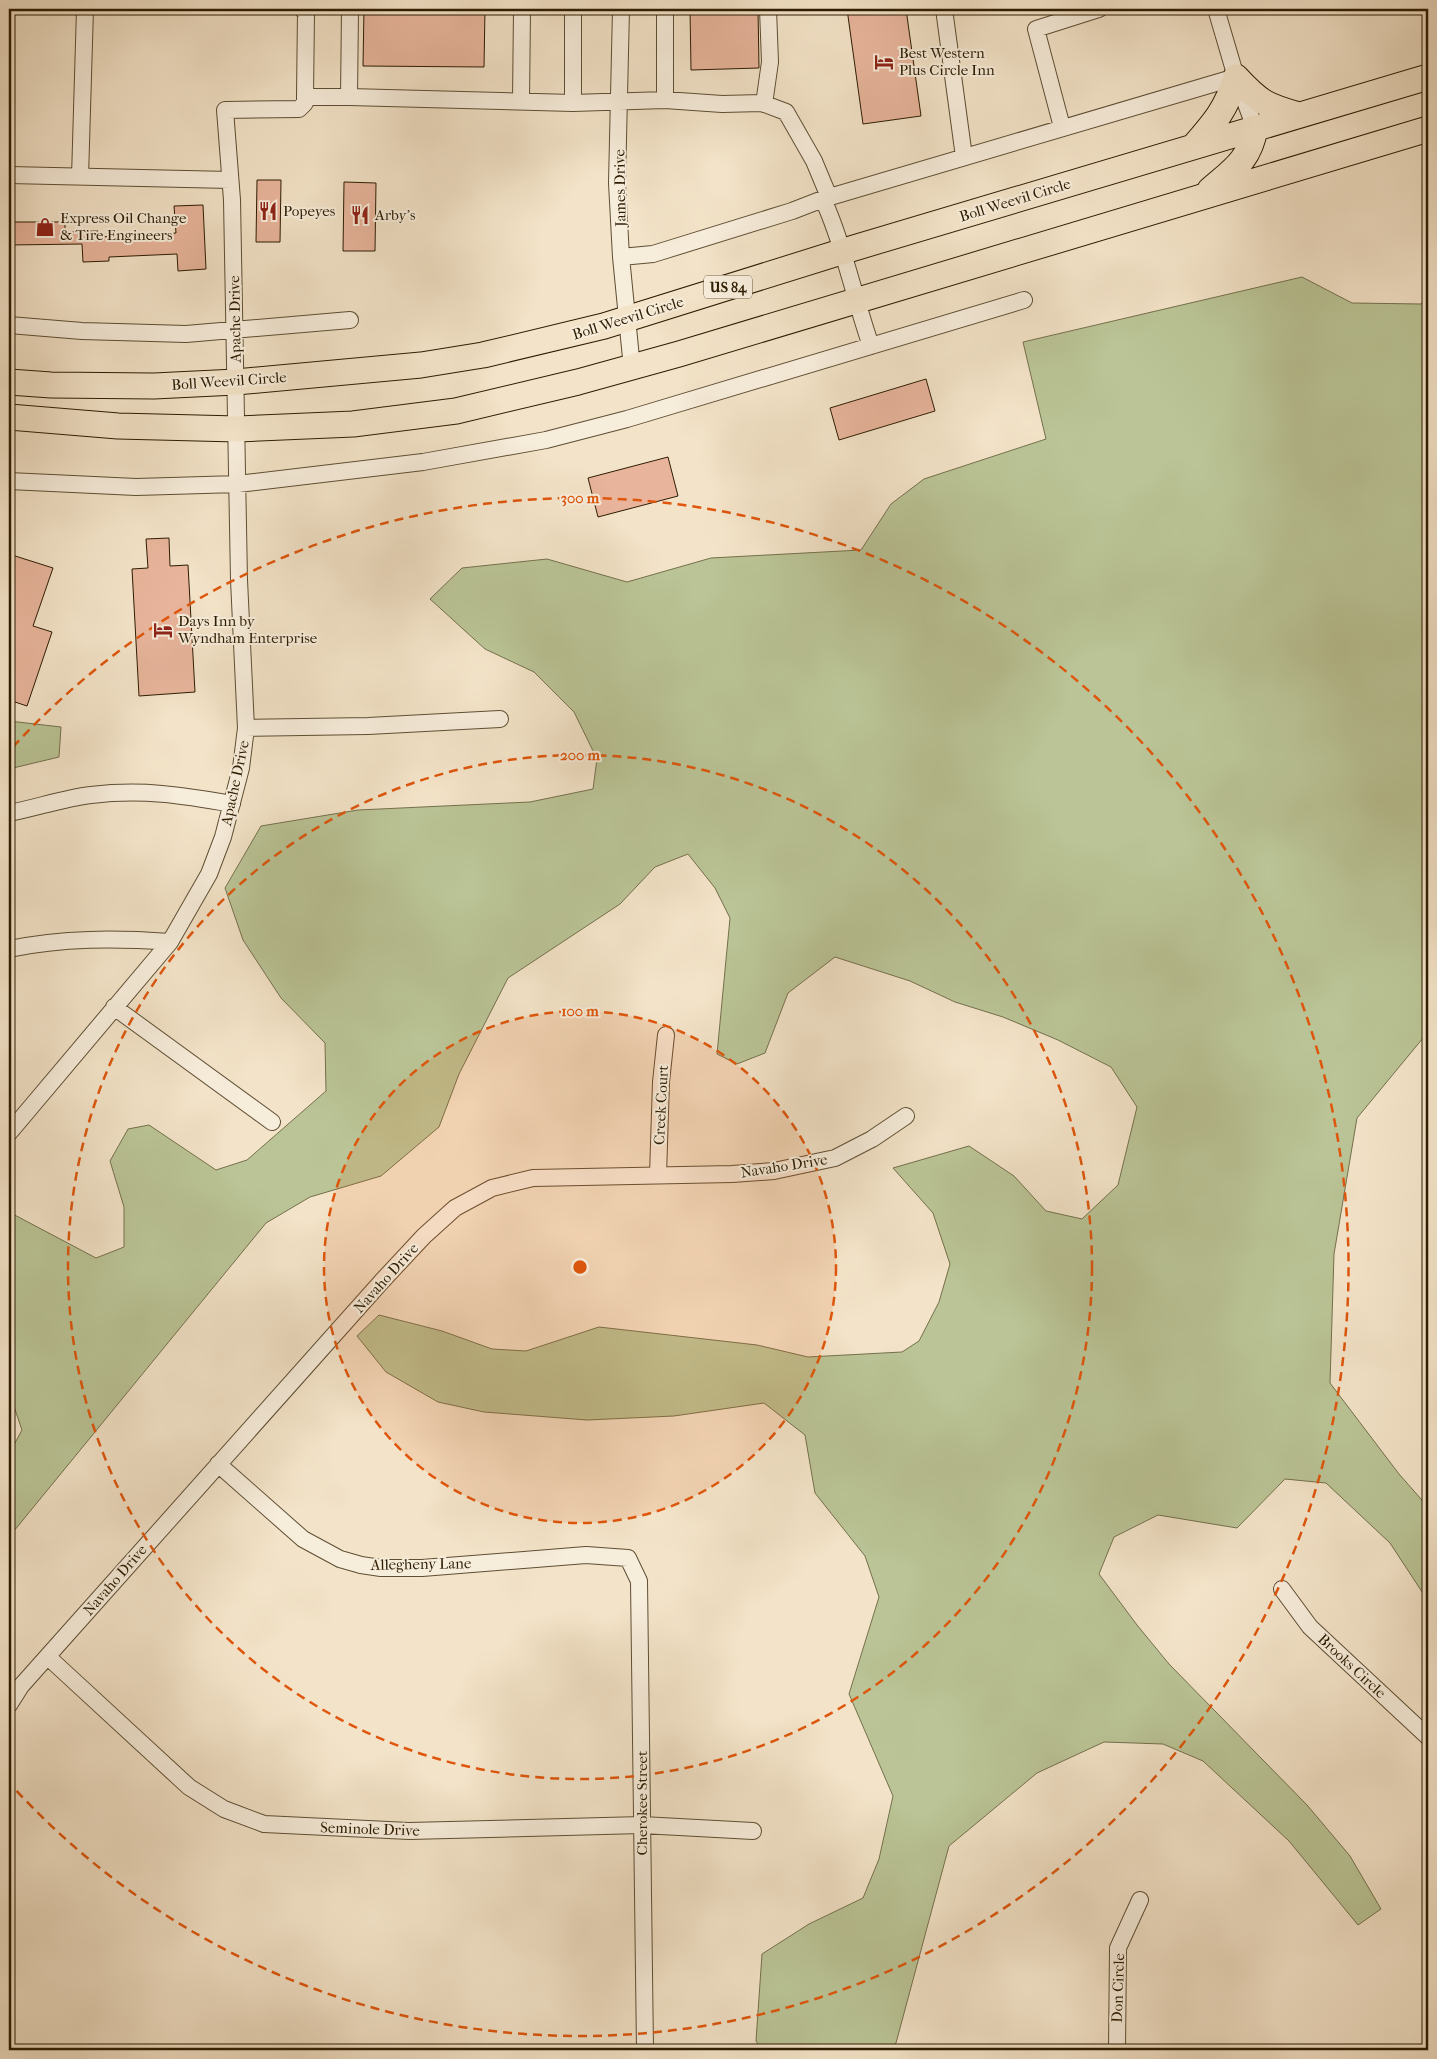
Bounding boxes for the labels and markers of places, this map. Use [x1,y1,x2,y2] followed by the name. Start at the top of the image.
[899,44,995,79] place label: Best Western Plus Circle Inn
[873,51,895,73] hotel icon: Best Western Plus Circle Inn
[257,200,279,222] restaurant icon: Popeyes
[283,202,336,220] place label: Popeyes
[349,204,371,226] restaurant icon: Arby's
[374,206,416,224] place label: Arby's
[60,209,187,244] place label: Express Oil Change & Tire Engineers
[34,216,56,238] shop icon: Express Oil Change & Tire Engineers
[177,612,318,647] place label: Days Inn by Wyndham Enterprise
[152,619,174,641] hotel icon: Days Inn by Wyndham Enterprise
[571,1258,589,1276] centre of rings

